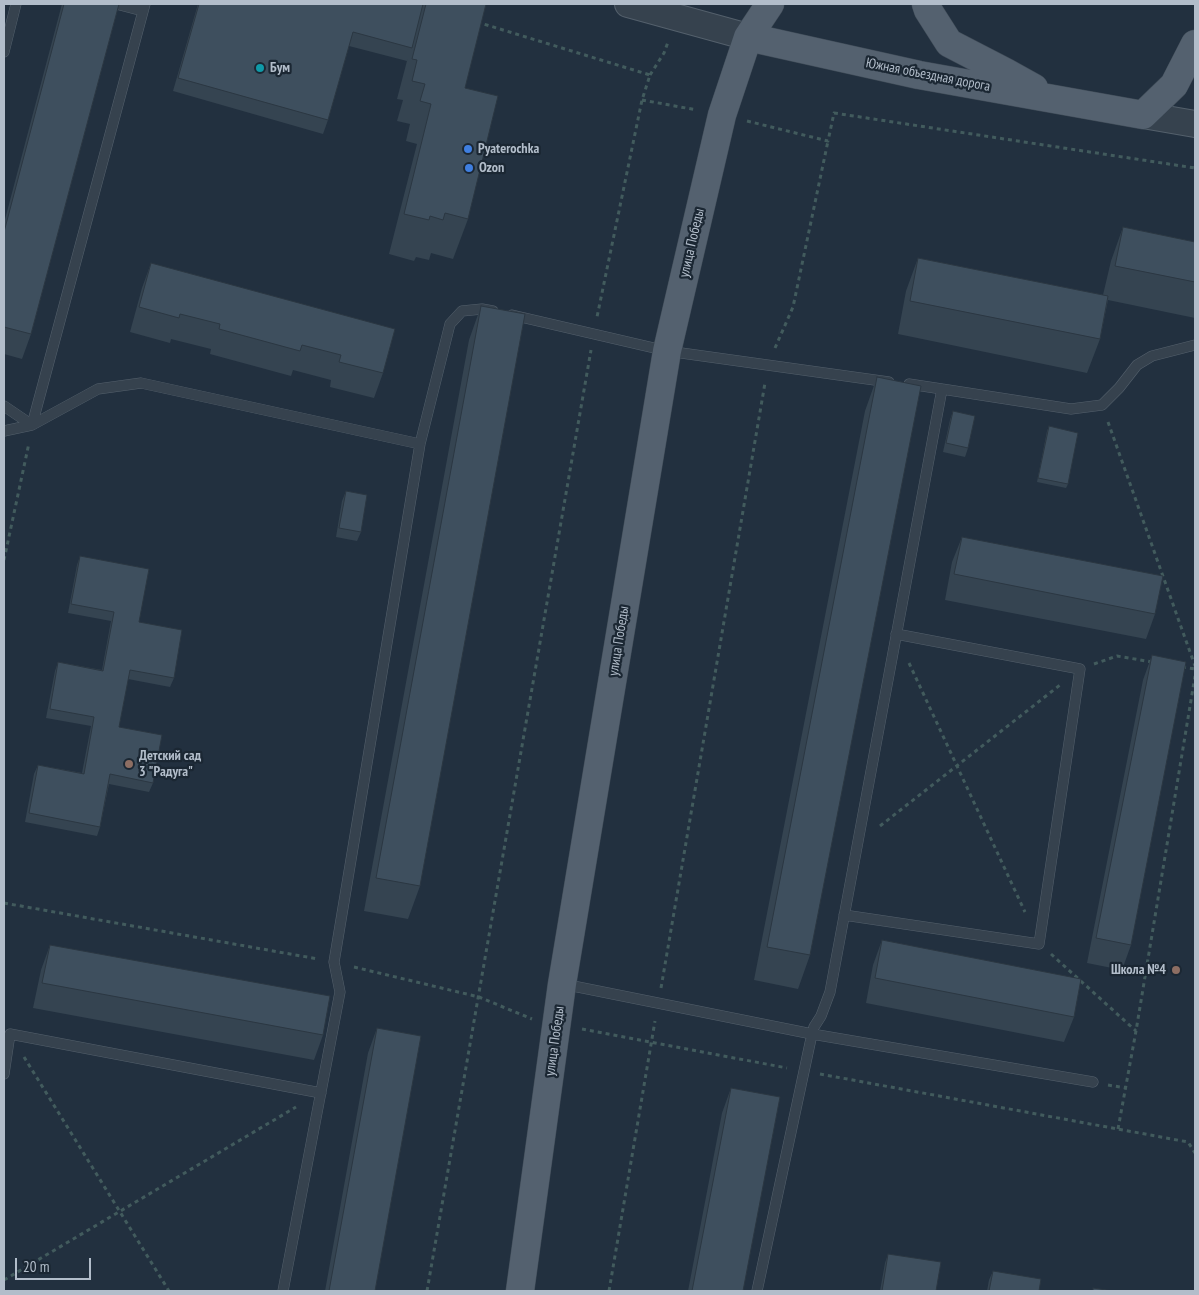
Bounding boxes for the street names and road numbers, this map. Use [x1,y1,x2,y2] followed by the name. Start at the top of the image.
[864,55,992,95] street label: Южная объездная дорога
[676,207,708,279] street label: улица Победы
[605,605,633,677] street label: улица Победы
[542,1005,568,1077] street label: улица Победы

